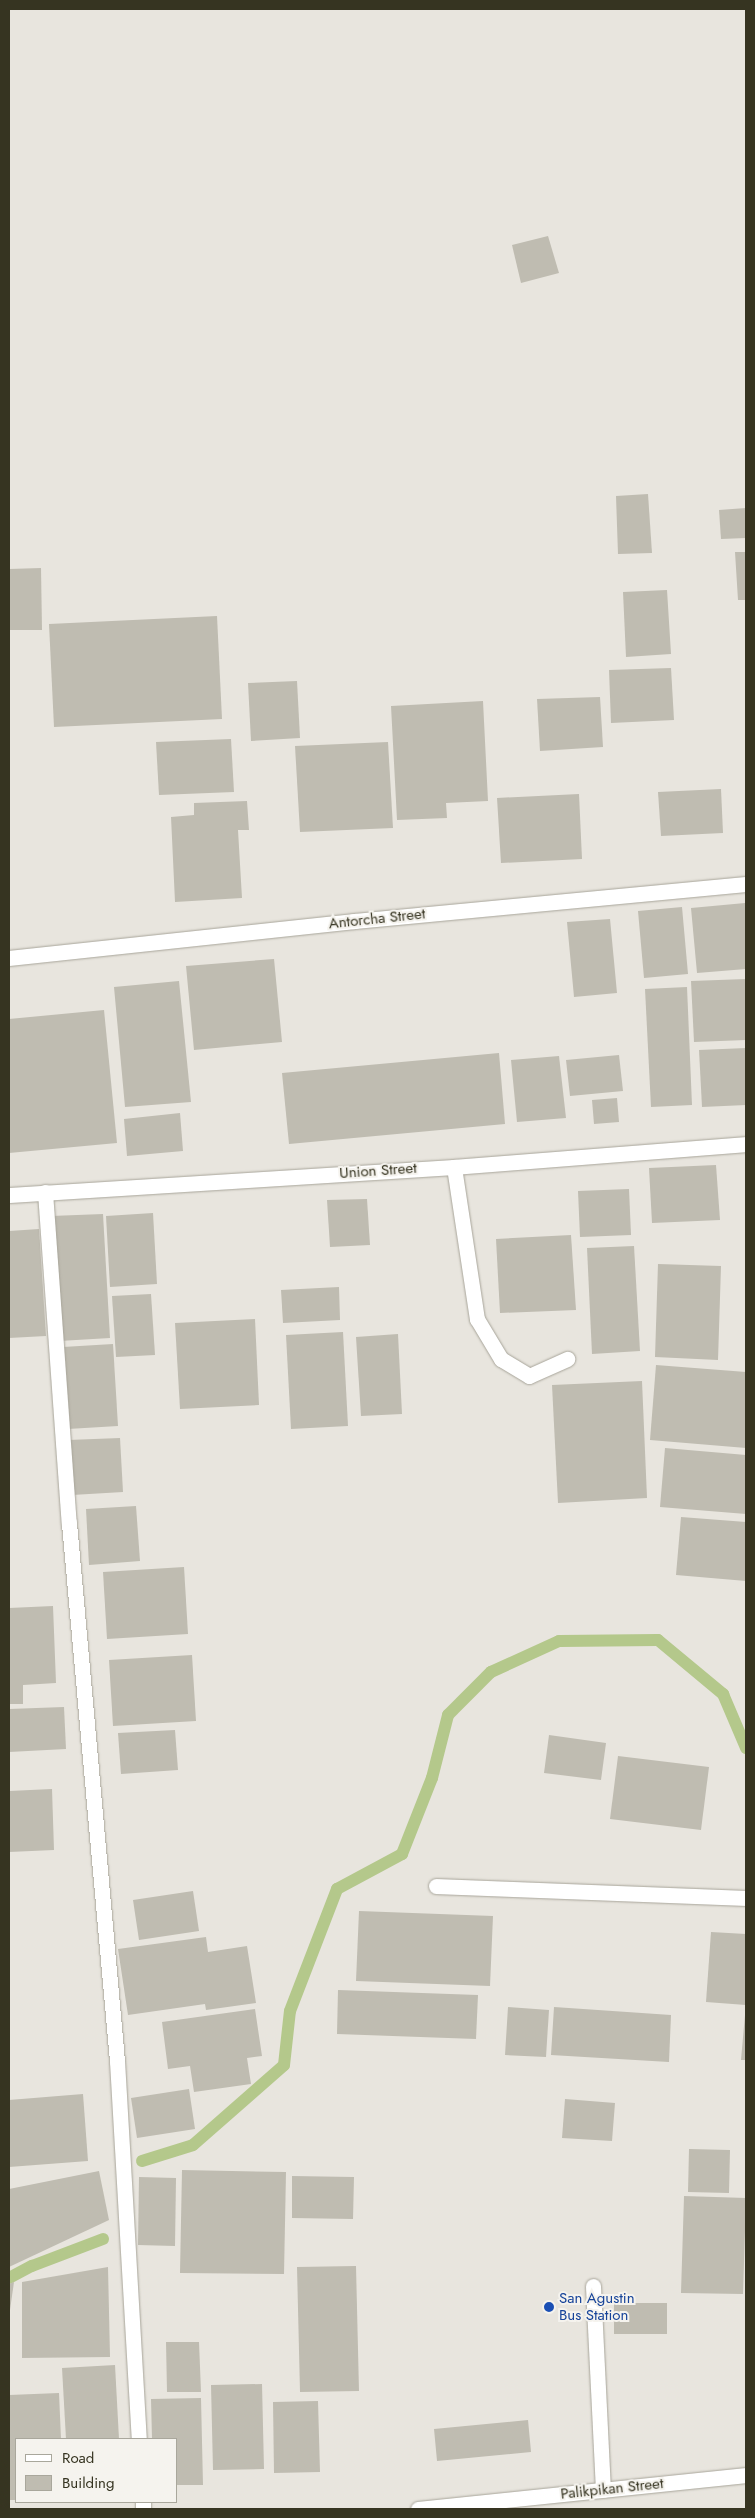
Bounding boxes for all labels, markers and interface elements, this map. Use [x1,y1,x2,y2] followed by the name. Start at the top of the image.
[328,905,426,933] street label: Antorcha Street
[339,1159,417,1183] street label: Union Street
[559,2289,635,2324] place label: San Agustin Bus Station
[543,2301,555,2313] marker: San Agustin Bus Station
[15,2438,178,2503] legend
[62,2447,94,2469] text: Road
[62,2472,114,2494] text: Building
[560,2475,664,2503] street label: Palikpikan Street

